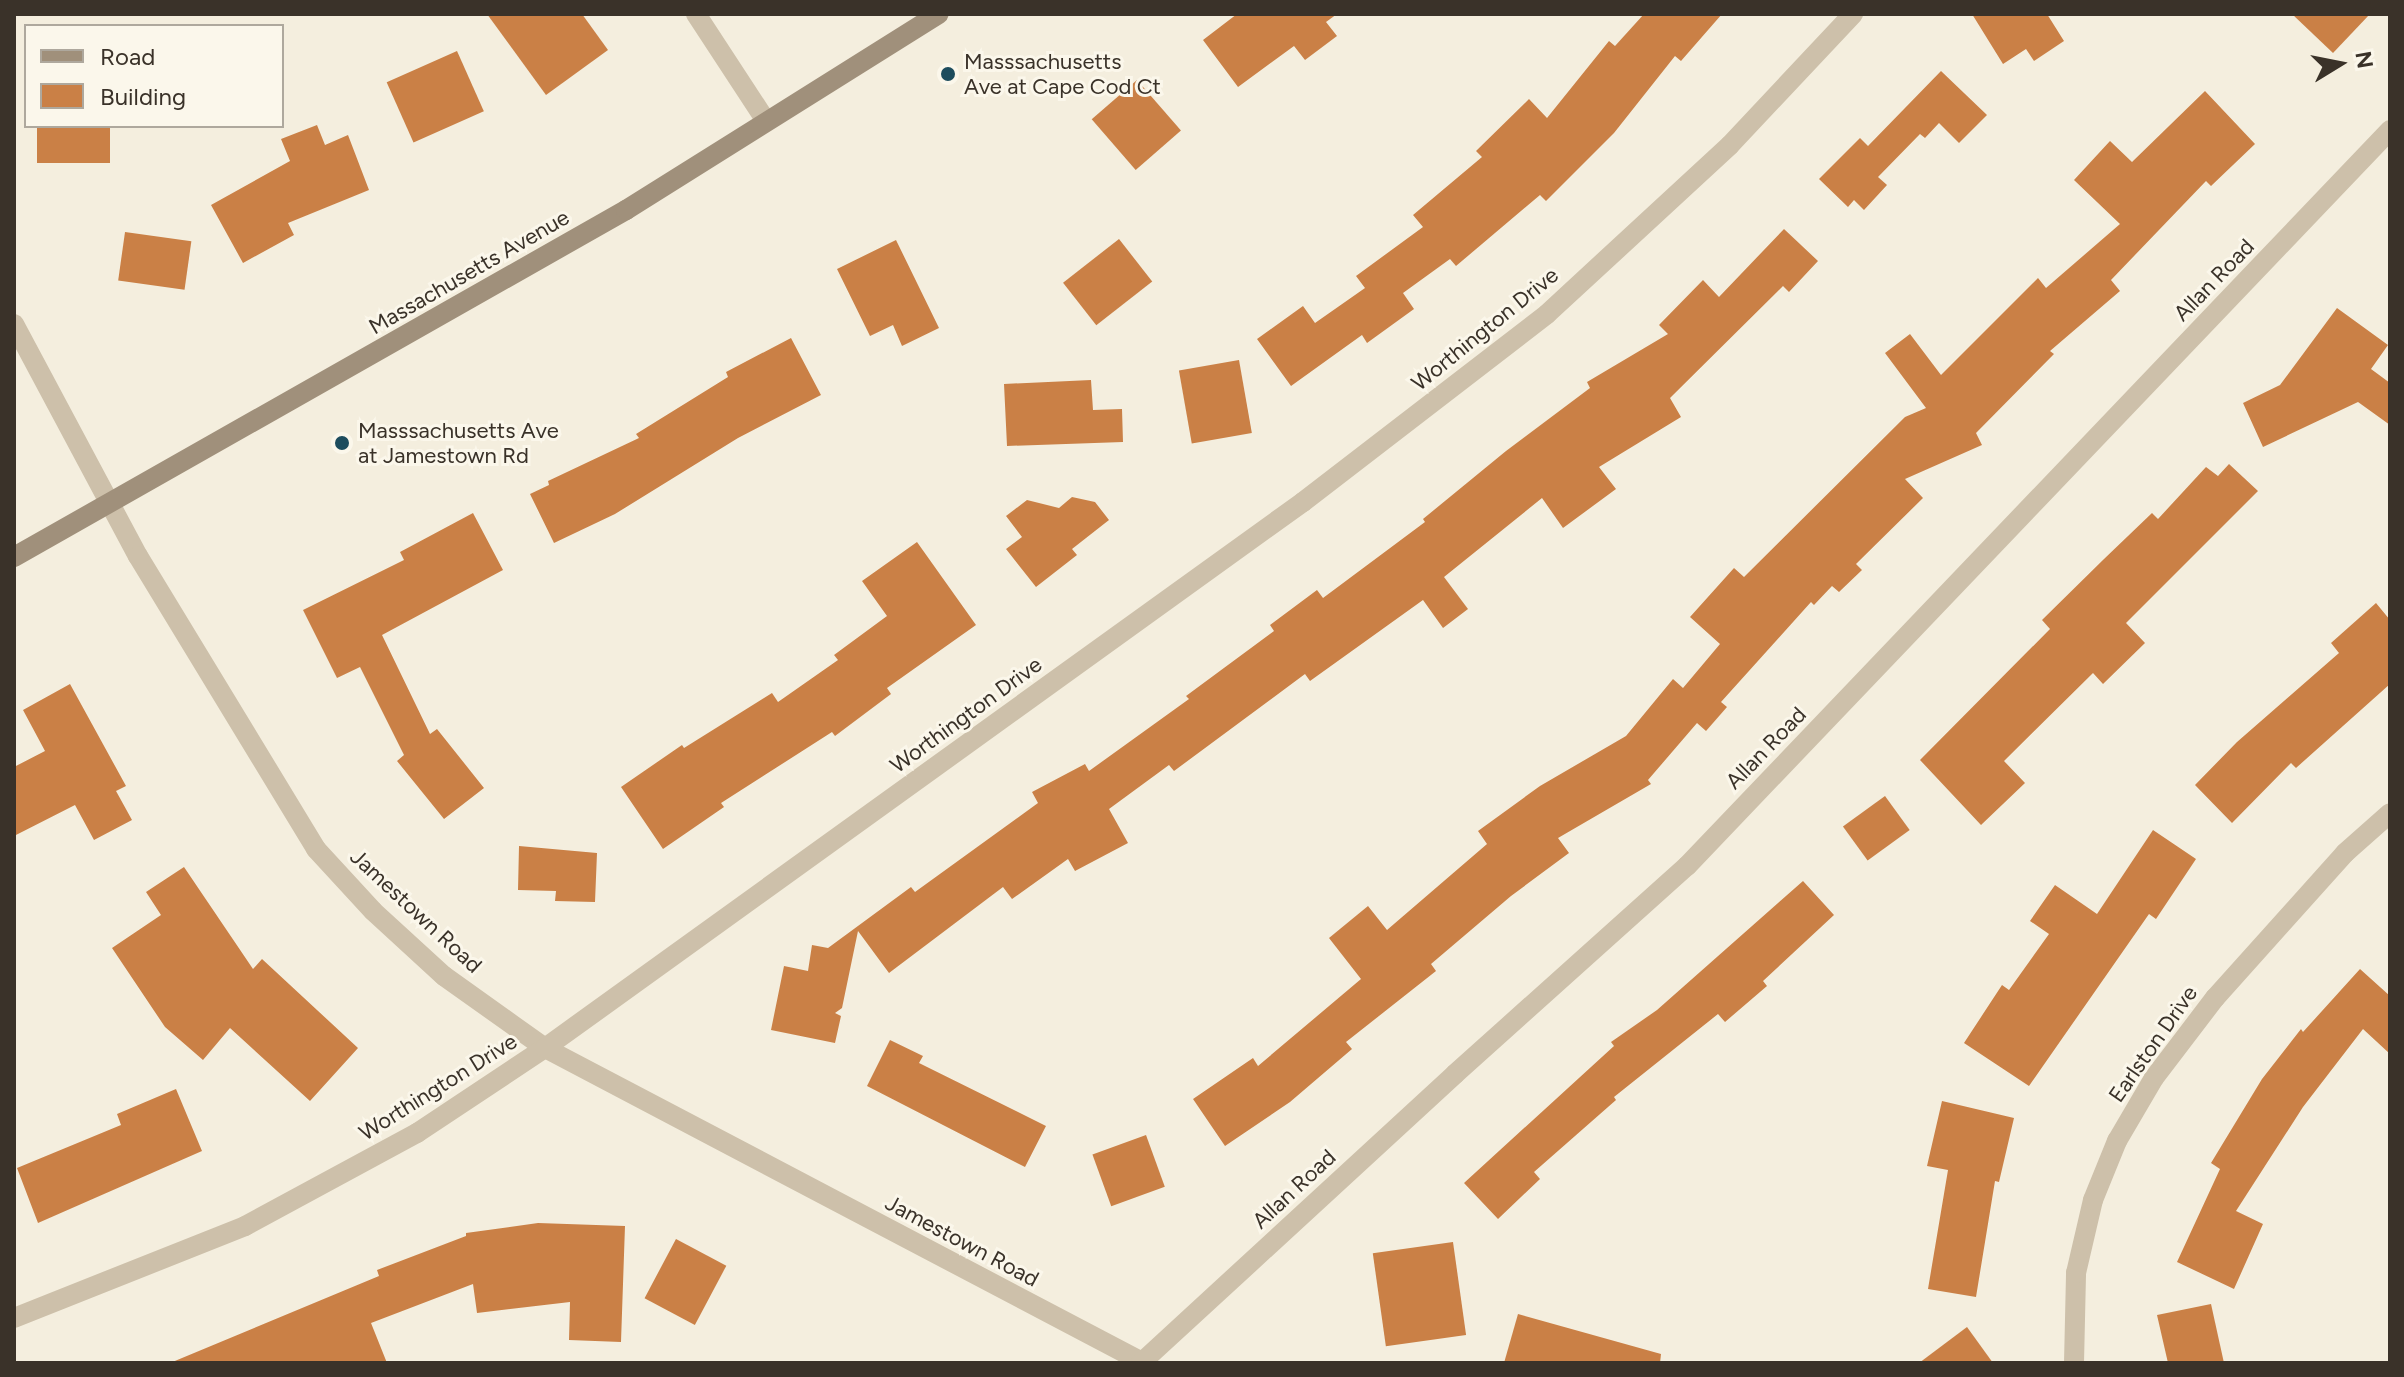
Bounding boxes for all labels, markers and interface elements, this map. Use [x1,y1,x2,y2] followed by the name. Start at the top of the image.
[24,24,284,128] legend
[2300,24,2380,104] north arrow
[100,42,155,71] text: Road
[964,48,1161,100] place label: Masssachusetts Ave at Cape Cod Ct
[2349,49,2379,70] text: N
[939,65,957,83] marker: Masssachusetts Ave at Cape Cod Ct
[100,82,186,111] text: Building
[364,204,574,340] street label: Massachusetts Avenue
[2168,233,2260,327] street label: Allan Road
[1406,262,1564,396] street label: Worthington Drive
[358,417,559,468] place label: Masssachusetts Ave at Jamestown Rd
[333,434,351,452] marker: Masssachusetts Ave at Jamestown Rd
[885,651,1047,779] street label: Worthington Drive
[1720,701,1812,795] street label: Allan Road
[345,843,487,979] street label: Jamestown Road
[2103,981,2203,1107] street label: Earlston Drive
[354,1028,522,1146] street label: Worthington Drive
[1247,1144,1341,1234] street label: Allan Road
[881,1189,1043,1293] street label: Jamestown Road

